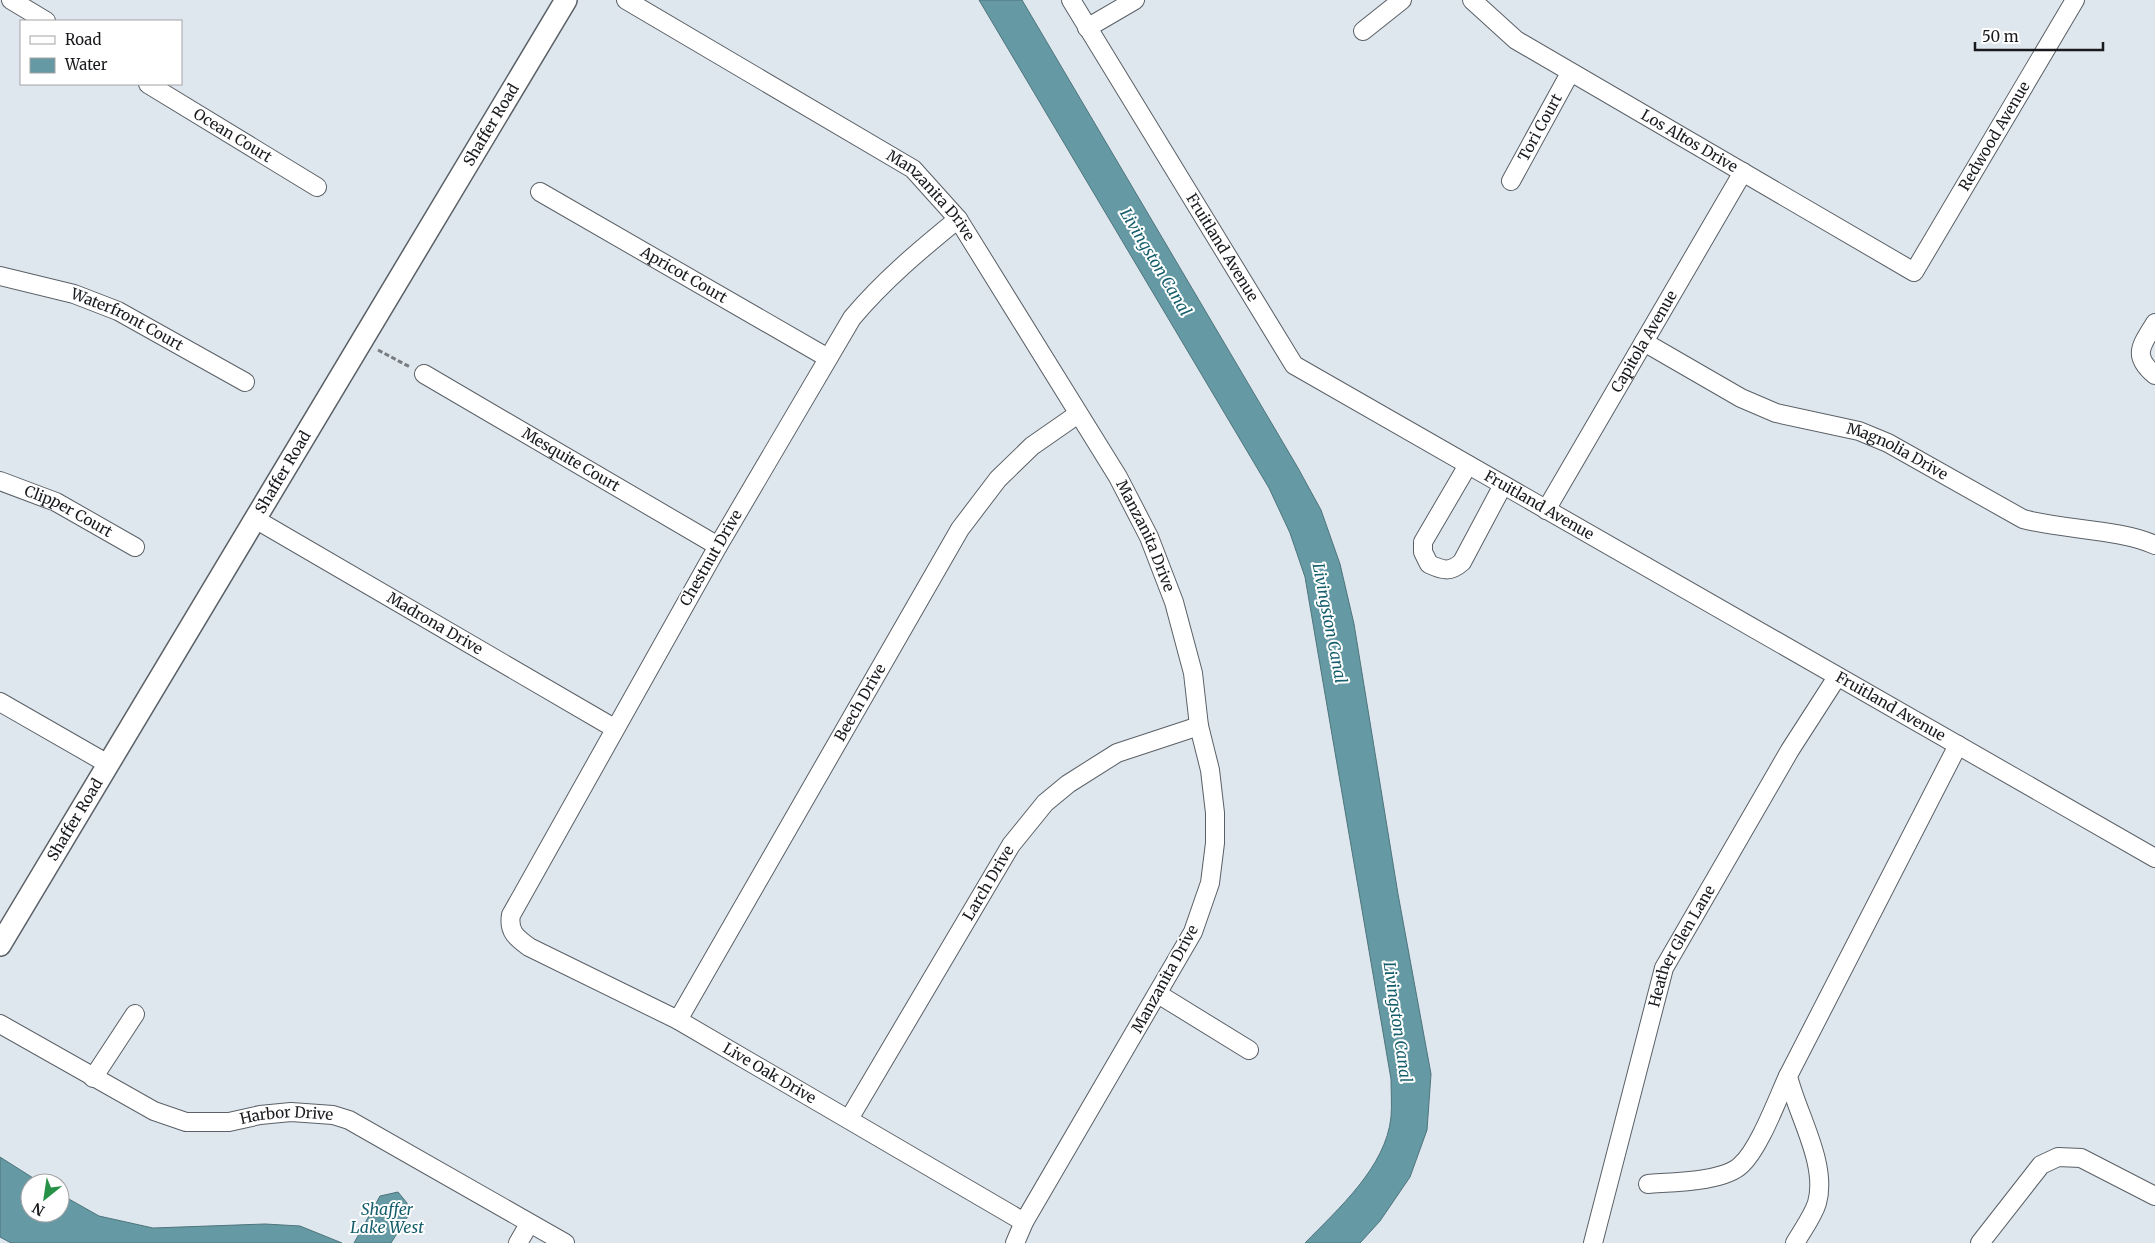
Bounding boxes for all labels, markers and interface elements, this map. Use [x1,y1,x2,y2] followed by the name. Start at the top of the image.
[20,20,182,85] legend
[1975,20,2102,52] scale bar
[1982,27,2019,46] text: 50 m
[65,30,101,49] text: Road
[64,55,108,74] text: Water
[1954,78,2034,194] street label: Redwood Avenue
[459,80,523,169] street label: Shaffer Road
[1514,90,1566,164] street label: Tori Court
[190,104,276,166] street label: Ocean Court
[1638,105,1741,176] street label: Los Altos Drive
[883,146,979,244] street label: Manzanita Drive
[1182,190,1263,305] street label: Fruitland Avenue
[1116,205,1196,320] water label: Livingston Canal
[636,241,731,307] street label: Apricot Court
[67,283,187,355] street label: Waterfront Court
[1607,287,1681,396] street label: Capitola Avenue
[1845,419,1951,484] street label: Magnolia Drive
[519,423,623,496] street label: Mesquite Court
[251,427,315,517] street label: Shaffer Road
[1481,466,1598,544] street label: Fruitland Avenue
[1112,477,1179,594] street label: Manzanita Drive
[22,481,116,541] street label: Clipper Court
[675,506,746,609] street label: Chestnut Drive
[1309,561,1352,685] water label: Livingston Canal
[384,588,486,659] street label: Madrona Drive
[830,660,890,745] street label: Beech Drive
[1832,667,1949,745] street label: Fruitland Avenue
[43,775,107,864] street label: Shaffer Road
[958,842,1018,924] street label: Larch Drive
[1644,882,1719,1009] street label: Heather Glen Lane
[1127,921,1202,1036] street label: Manzanita Drive
[1380,960,1416,1084] water label: Livingston Canal
[720,1038,820,1108] street label: Live Oak Drive
[238,1102,334,1128] street label: Harbor Drive
[20,1173,70,1223] north arrow
[29,1199,48,1220] text: N
[350,1199,424,1237] water label: Shaffer Lake West

